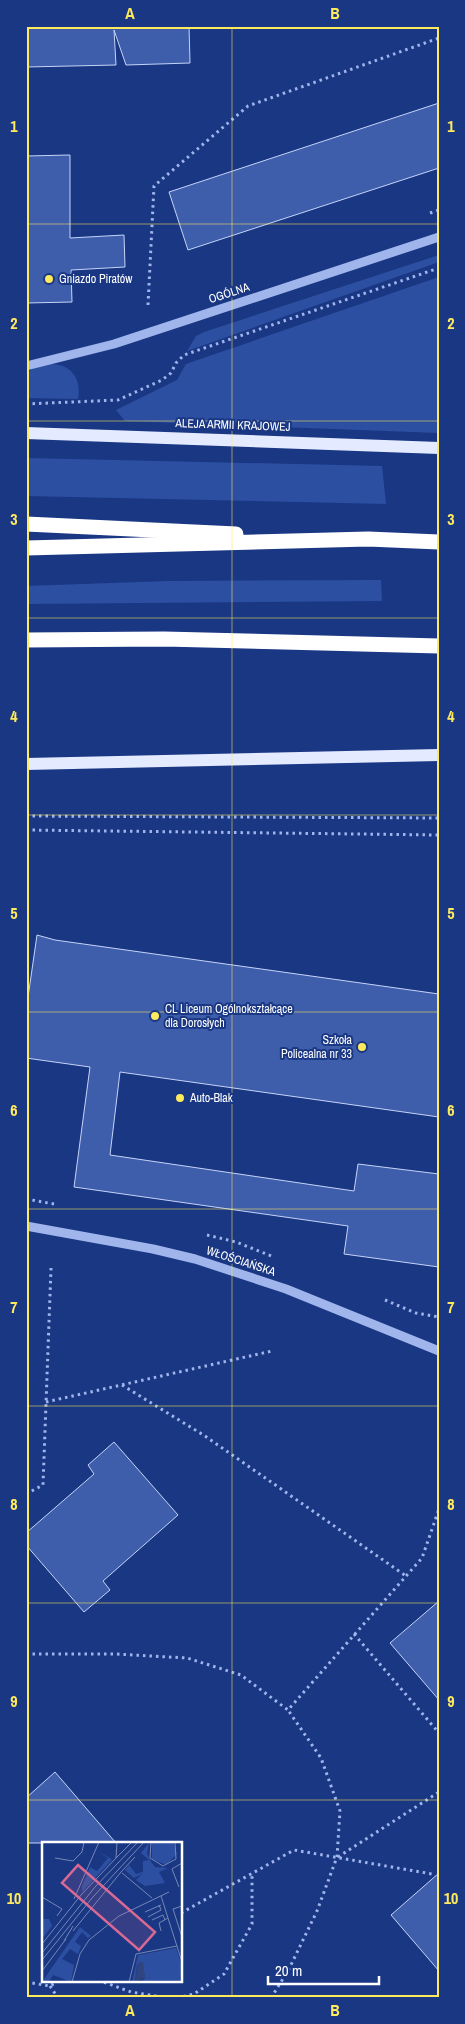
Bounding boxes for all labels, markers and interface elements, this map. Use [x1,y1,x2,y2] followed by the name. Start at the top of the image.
[125,2,135,24] text: A
[330,2,340,24] text: B
[10,115,18,137] text: 1
[447,115,455,137] text: 1
[59,271,133,287] place label: Gniazdo Piratów
[43,273,55,285] marker: Gniazdo Piratów
[207,279,252,307] street label: OGÓLNA
[10,312,18,334] text: 2
[447,312,455,334] text: 2
[174,415,291,435] street label: ALEJA ARMII KRAJOWEJ
[10,508,18,530] text: 3
[447,508,455,530] text: 3
[10,705,18,727] text: 4
[447,705,455,727] text: 4
[10,902,18,924] text: 5
[447,902,455,924] text: 5
[165,1001,293,1031] place label: CL Liceum Ogólnokształcące dla Dorosłych
[149,1010,161,1022] marker: CL Liceum Ogólnokształcące dla Dorosłych
[281,1032,353,1062] place label: Szkoła Policealna nr 33
[356,1041,368,1053] marker: Szkoła Policealna nr 33
[189,1090,233,1106] place label: Auto-Blak
[174,1092,186,1104] marker: Auto-Blak
[10,1099,18,1121] text: 6
[447,1099,455,1121] text: 6
[204,1242,278,1280] street label: WŁOŚCIAŃSKA
[10,1296,18,1318] text: 7
[447,1296,455,1318] text: 7
[10,1493,18,1515] text: 8
[447,1493,455,1515] text: 8
[10,1690,18,1712] text: 9
[447,1690,455,1712] text: 9
[42,1842,182,1982] inset map
[7,1887,21,1909] text: 10
[444,1887,458,1909] text: 10
[268,1954,379,1986] scale bar
[275,1960,302,1981] text: 20 m
[125,1999,135,2021] text: A
[330,1999,340,2021] text: B

